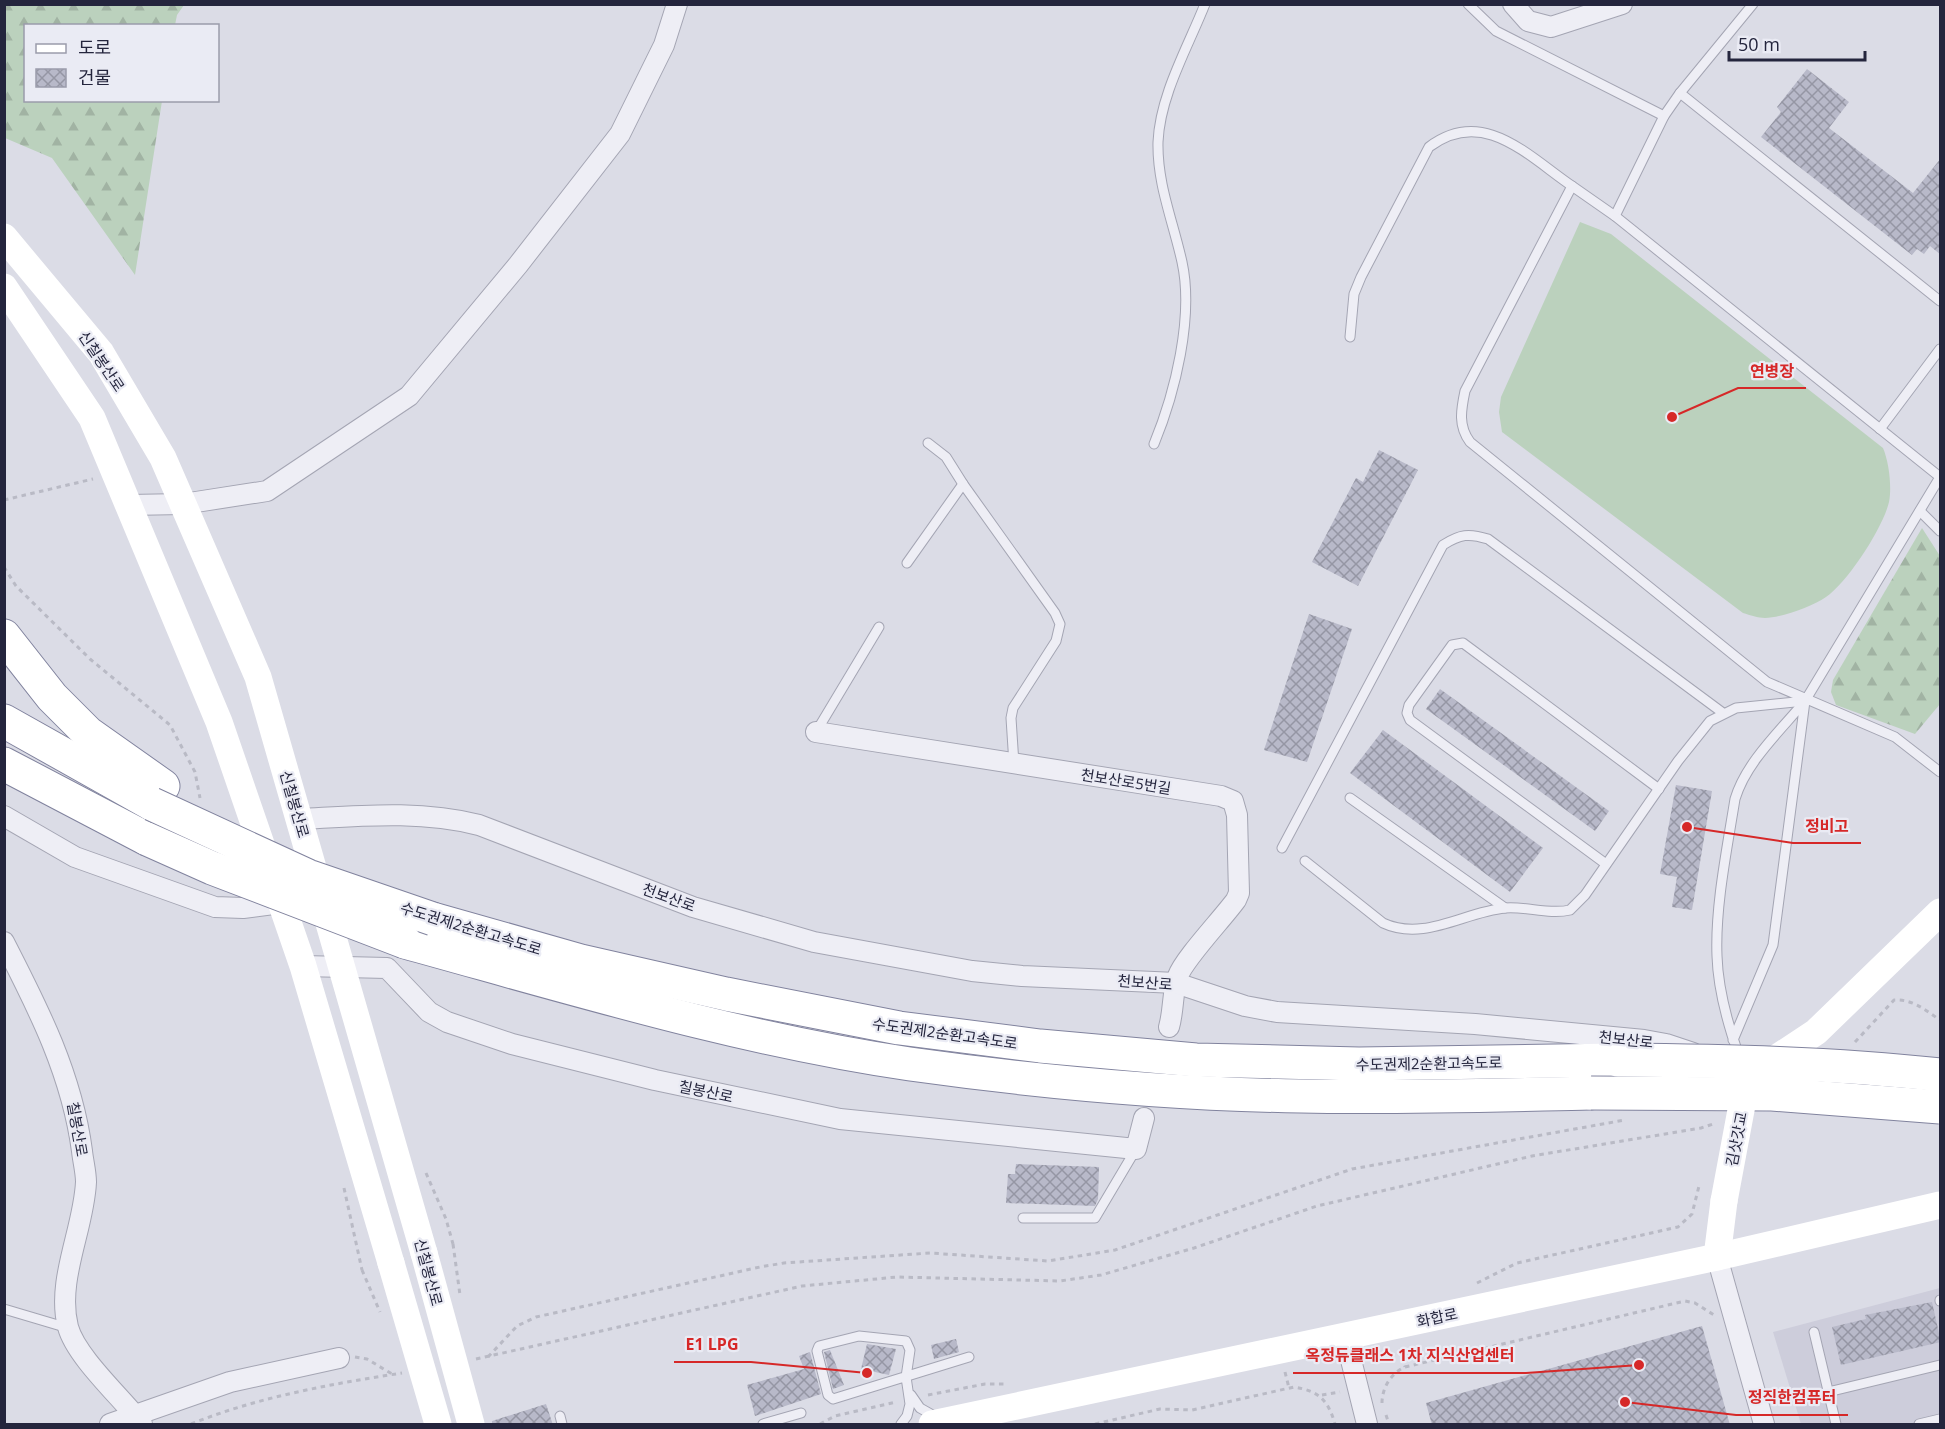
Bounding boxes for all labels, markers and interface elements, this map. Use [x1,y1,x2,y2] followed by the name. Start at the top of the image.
[24,24,219,102] legend
[1729,24,1866,62] scale bar
[1738,32,1780,56] text: 50 m
[78,35,111,59] text: 도로
[78,65,111,89] text: 건물
[74,327,130,395] street label: 신칠봉산로
[1738,354,1806,388] callout: 연병장
[1750,360,1794,382] text: 연병장
[1079,764,1173,798] street label: 천보산로5번길
[276,768,314,840] street label: 신칠봉산로
[1793,809,1861,843] callout: 정비고
[1805,815,1849,837] text: 정비고
[640,878,698,916] street label: 천보산로
[398,897,544,959] street label: 수도권제2순환고속도로
[1117,970,1173,994] street label: 천보산로
[871,1013,1019,1053] street label: 수도권제2순환고속도로
[1598,1026,1654,1052] street label: 천보산로
[1356,1052,1502,1074] street label: 수도권제2순환고속도로
[677,1075,735,1107] street label: 칠봉산로
[63,1100,93,1158] street label: 칠봉산로
[1721,1110,1751,1168] street label: 김삿갓교
[410,1236,448,1308] street label: 신칠봉산로
[1415,1303,1459,1331] street label: 화합로
[674,1328,751,1362] callout: E1 LPG
[686,1333,738,1355] text: E1 LPG
[1293,1339,1526,1373] callout: 옥정듀클래스 1차 지식산업센터
[1306,1344,1514,1366] text: 옥정듀클래스 1차 지식산업센터
[1736,1381,1848,1415] callout: 정직한컴퓨터
[1748,1386,1836,1408] text: 정직한컴퓨터

